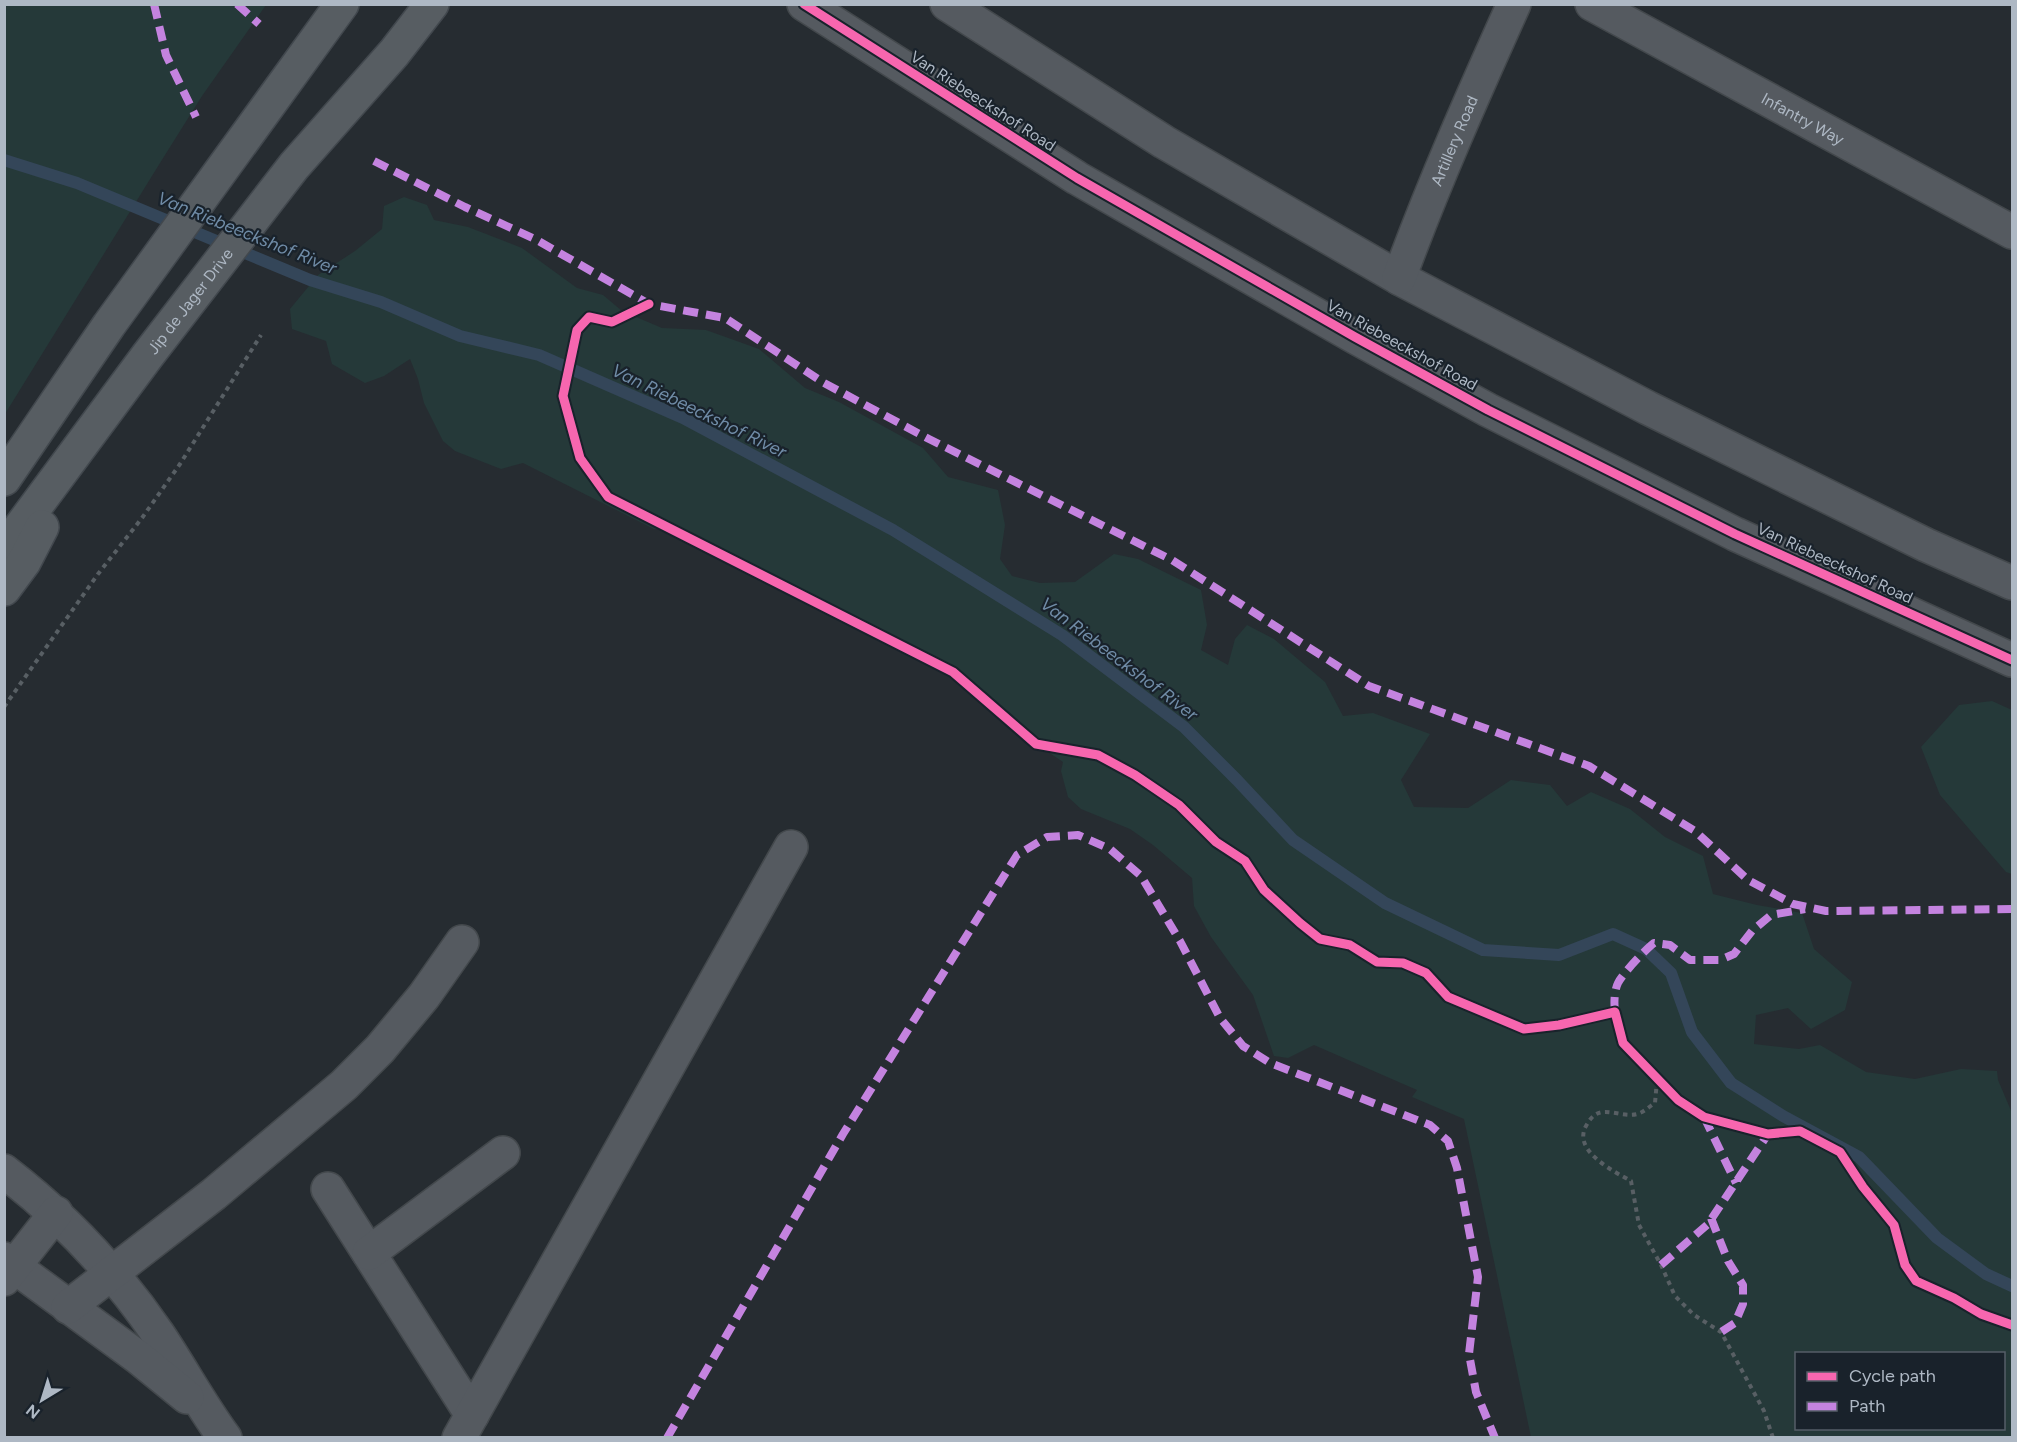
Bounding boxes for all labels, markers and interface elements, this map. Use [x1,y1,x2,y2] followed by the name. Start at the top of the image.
[907,47,1059,155] street label: Van Riebeeckshof Road
[1758,88,1848,149] street label: Infantry Way
[1426,92,1482,189] street label: Artillery Road
[154,187,341,279] water label: Van Riebeeckshof River
[143,244,237,358] street label: Jip de Jager Drive
[1323,296,1481,394] street label: Van Riebeeckshof Road
[608,359,791,463] water label: Van Riebeeckshof River
[1754,519,1916,607] street label: Van Riebeeckshof Road
[1036,593,1203,726] water label: Van Riebeeckshof River
[1795,1352,2005,1430] legend
[1849,1365,1936,1387] text: Cycle path
[12,1370,72,1430] north arrow
[1849,1395,1885,1417] text: Path
[22,1400,44,1423] text: N

